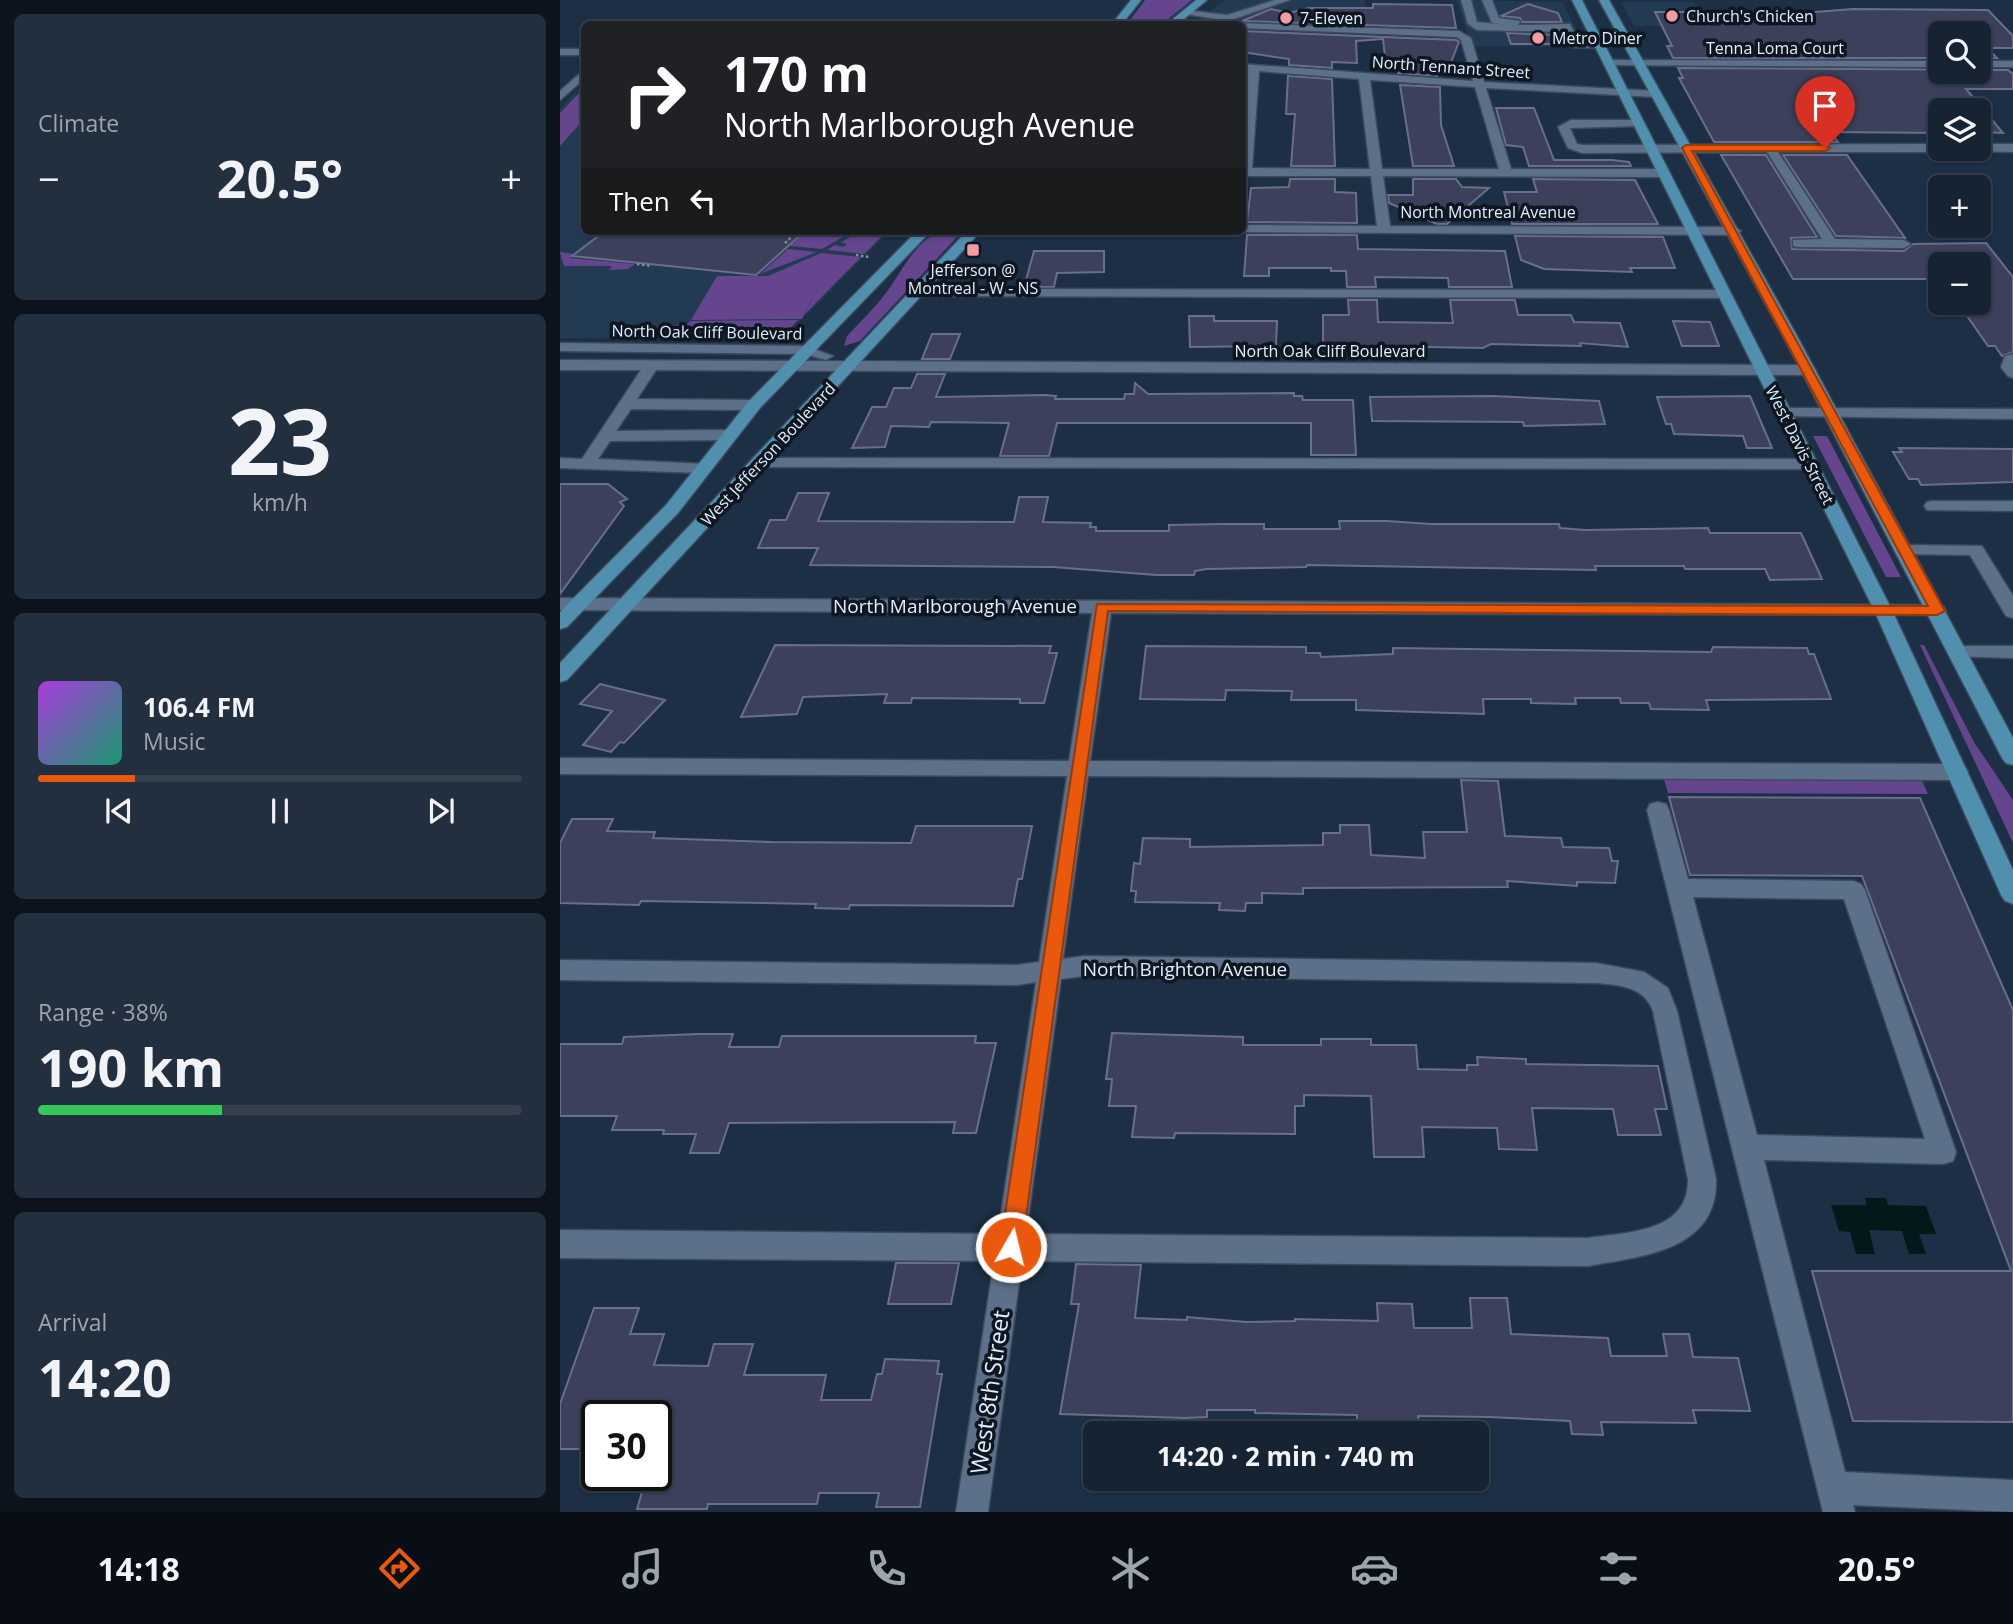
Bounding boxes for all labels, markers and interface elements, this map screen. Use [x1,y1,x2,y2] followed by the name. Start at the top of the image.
[1686,5,1814,27] place label: Church's Chicken
[1300,7,1363,29] place label: 7-Eleven
[1664,8,1680,24] marker: Church's Chicken
[1278,10,1294,26] marker: 7-Eleven
[1928,21,1991,315] map controls
[1928,21,1991,84] button: search
[1552,27,1643,49] place label: Metro Diner
[1530,30,1546,46] marker: Metro Diner
[1706,37,1844,59] street label: Tenna Loma Court
[724,40,869,106] text: 170 m
[609,49,700,140] icon: right
[1371,50,1531,84] street label: North Tennant Street
[1795,76,1855,148] pin
[1806,87,1844,125] icon: arrive
[1928,98,1991,161] button: layers
[724,103,1135,146] text: North Marlborough Avenue
[38,107,119,139] text: Climate
[217,142,343,213] text: 20.5°
[38,152,60,204] text: −
[500,152,522,204] text: +
[1928,175,1991,238] button: +
[684,182,722,220] icon: left
[609,183,670,219] text: Then
[1400,201,1576,223] street label: North Montreal Avenue
[965,242,981,258] marker: Jefferson @ Montreal - W - NS
[1928,252,1991,315] button: −
[908,259,1038,299] place label: Jefferson @ Montreal - W - NS
[611,319,803,345] street label: North Oak Cliff Boulevard
[1235,340,1425,362] street label: North Oak Cliff Boulevard
[228,378,332,502] text: 23
[696,378,840,530] street label: West Jefferson Boulevard
[1761,382,1839,508] street label: West Davis Street
[252,486,308,518] text: km/h
[833,593,1077,619] street label: North Marlborough Avenue
[143,689,255,725] text: 106.4 FM
[143,725,206,757] text: Music
[100,792,138,830] icon: previous
[261,792,299,830] icon: pause
[422,792,460,830] icon: next
[1083,956,1287,982] street label: North Brighton Avenue
[38,996,168,1028] text: Range · 38%
[38,1031,224,1102] text: 190 km
[974,1210,1048,1284] position arrow
[38,1306,107,1338] text: Arrival
[962,1308,1016,1476] street label: West 8th Street
[38,1341,172,1412] text: 14:20
[581,1400,672,1491] speed limit sign: 30
[1157,1438,1415,1474] text: 14:20 · 2 min · 740 m
[375,1544,424,1593] icon: directions
[618,1544,667,1593] icon: music
[862,1544,911,1593] icon: phone
[1106,1544,1155,1593] icon: climate
[1350,1544,1399,1593] icon: car
[1594,1544,1643,1593] icon: filters
[97,1547,180,1590] text: 14:18
[1838,1547,1915,1590] text: 20.5°

